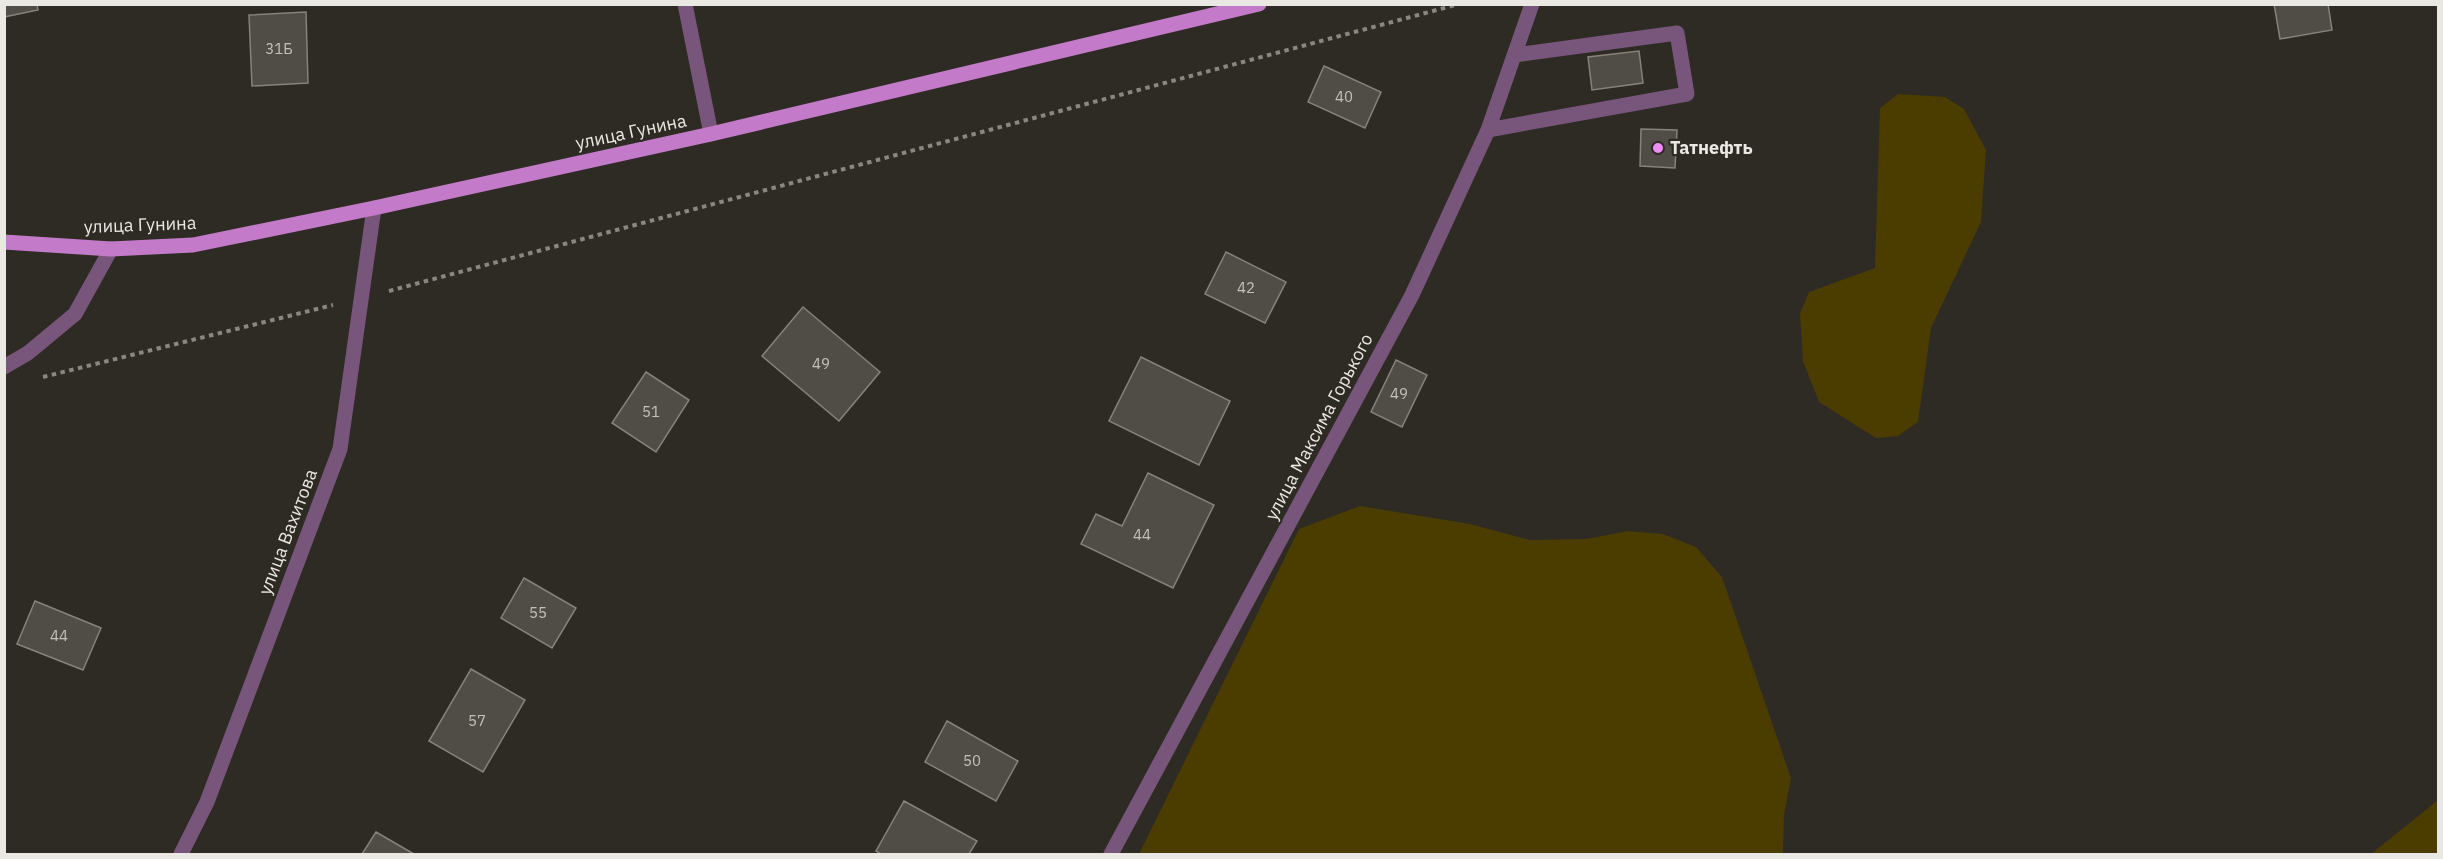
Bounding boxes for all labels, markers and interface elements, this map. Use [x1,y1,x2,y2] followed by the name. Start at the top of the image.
[265,39,293,58] house number: 31Б
[1335,87,1353,106] house number: 40
[573,108,689,154] street label: улица Гунина
[1670,136,1753,159] place label: Татнефть
[1651,141,1665,155] marker: Татнефть
[83,211,197,238] street label: улица Гунина
[1237,278,1255,297] house number: 42
[1260,329,1378,524] street label: улица Максима Горького
[812,354,830,373] house number: 49
[1390,384,1408,403] house number: 49
[642,402,660,421] house number: 51
[253,465,322,598] street label: улица Вахитова
[1133,525,1151,544] house number: 44
[529,603,547,622] house number: 55
[50,626,68,645] house number: 44
[468,711,486,730] house number: 57
[963,751,981,770] house number: 50

